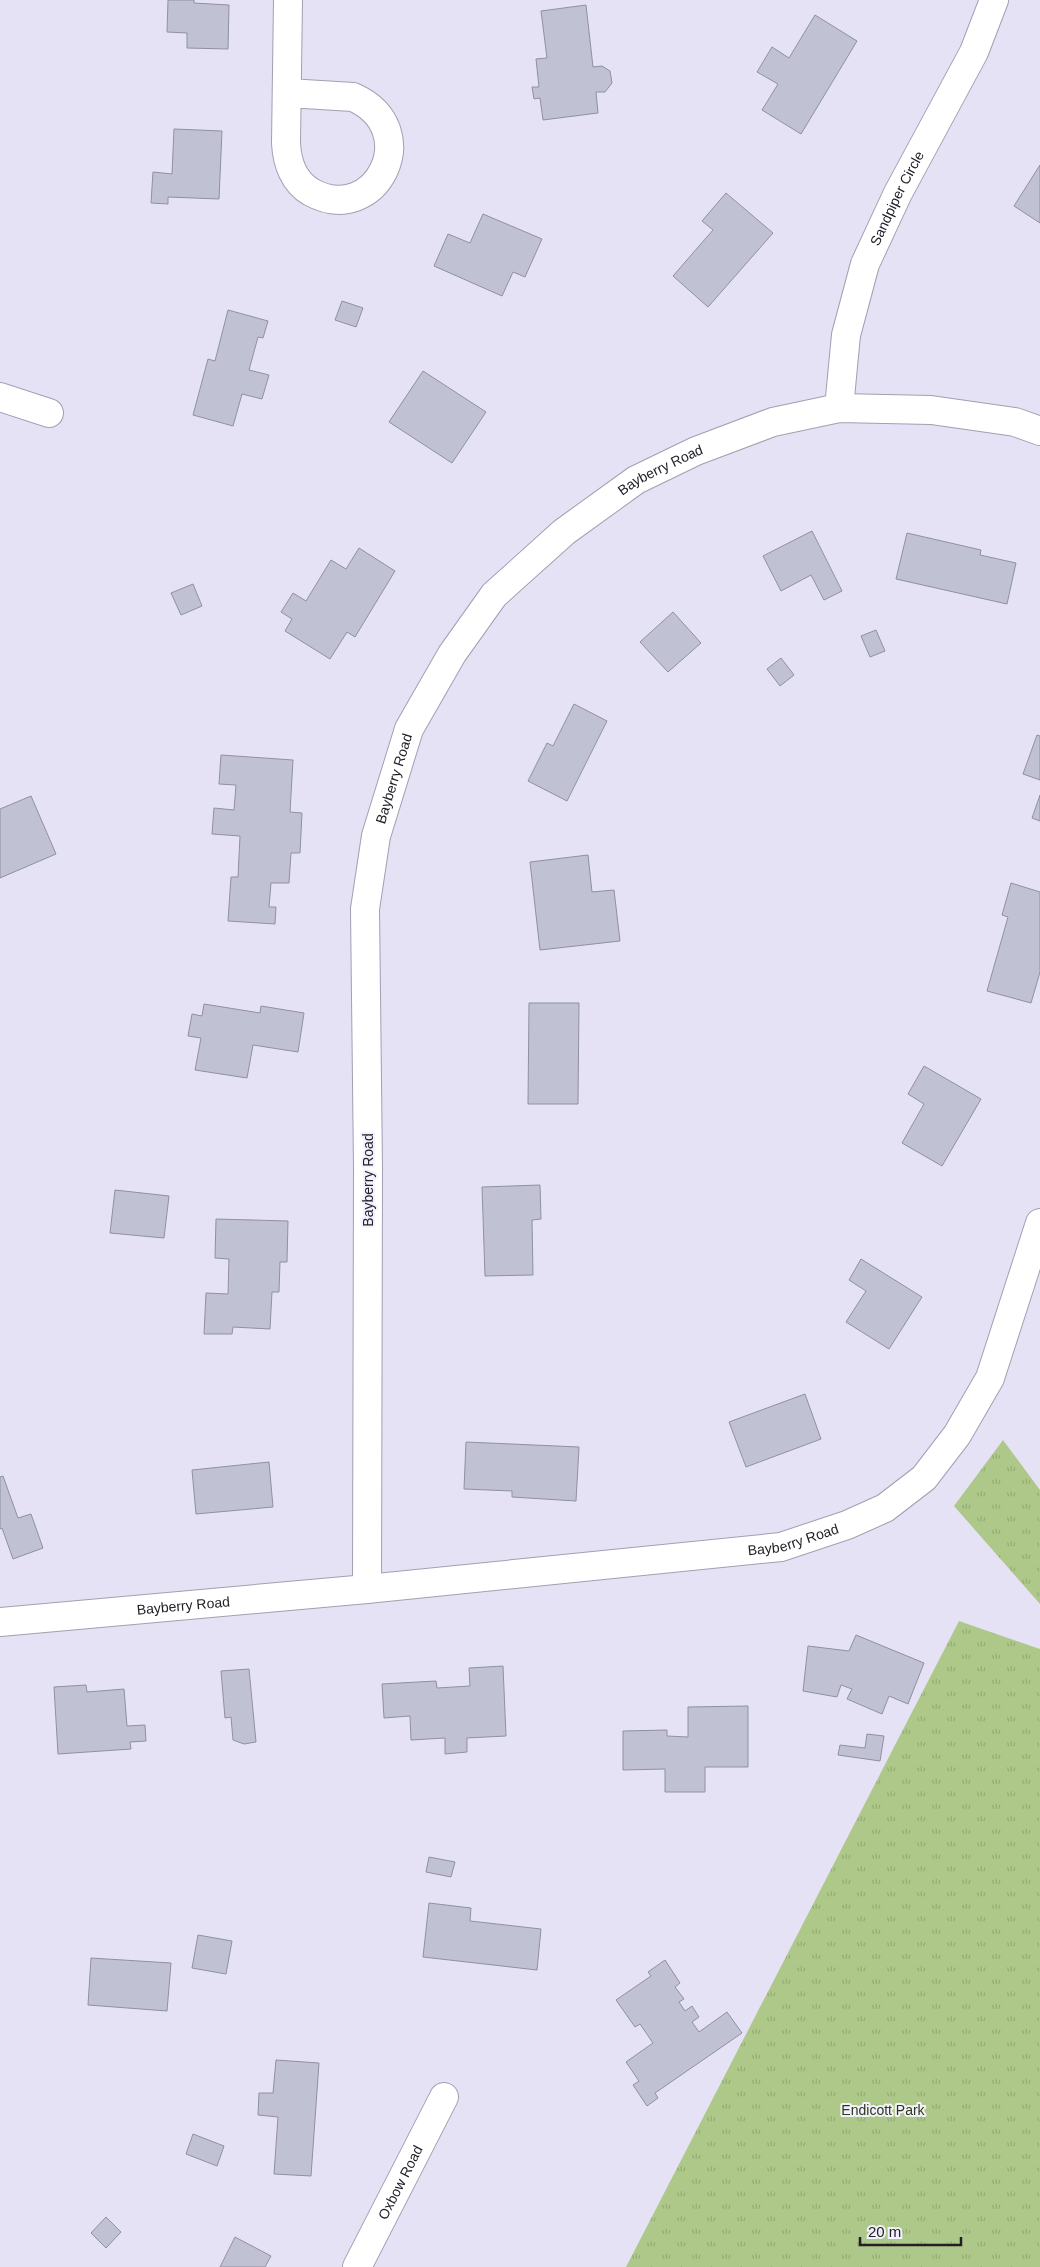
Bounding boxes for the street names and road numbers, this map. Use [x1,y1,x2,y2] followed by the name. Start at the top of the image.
[867,148,927,248] street label: Sandpiper Circle
[615,441,705,498] street label: Bayberry Road
[372,731,415,826] street label: Bayberry Road
[360,1133,376,1227] street label: Bayberry Road
[747,1520,841,1558] street label: Bayberry Road
[136,1593,231,1618] street label: Bayberry Road
[375,2143,426,2222] street label: Oxbow Road

